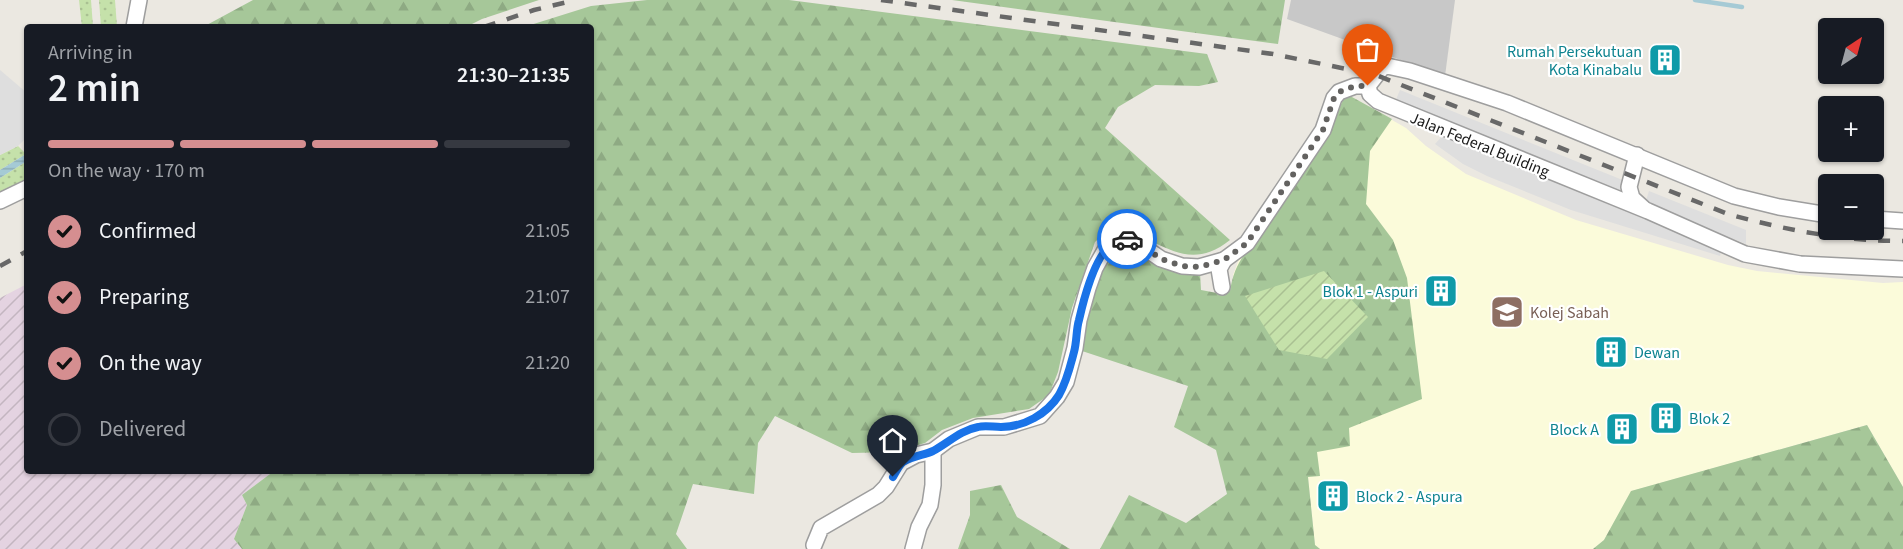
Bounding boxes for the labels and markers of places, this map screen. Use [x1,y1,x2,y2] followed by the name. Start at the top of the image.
[1342,24,1393,86] pin
[1507,41,1642,81] place label: Rumah Persekutuan Kota Kinabalu
[1647,42,1683,78] building icon: Rumah Persekutuan Kota Kinabalu
[1423,273,1459,309] building icon: Blok 1 - Aspuri
[1323,281,1418,303] place label: Blok 1 - Aspuri
[1489,294,1525,330] school or university icon: Kolej Sabah
[1530,302,1609,324] place label: Kolej Sabah
[1593,334,1629,370] building icon: Dewan
[1634,342,1680,364] place label: Dewan
[1648,400,1684,436] building icon: Blok 2
[1689,408,1730,430] place label: Blok 2
[1604,411,1640,447] building icon: Block A
[867,415,918,477] pin
[1550,419,1599,441] place label: Block A
[1315,478,1351,514] building icon: Block 2 - Aspura
[1356,486,1462,508] place label: Block 2 - Aspura

